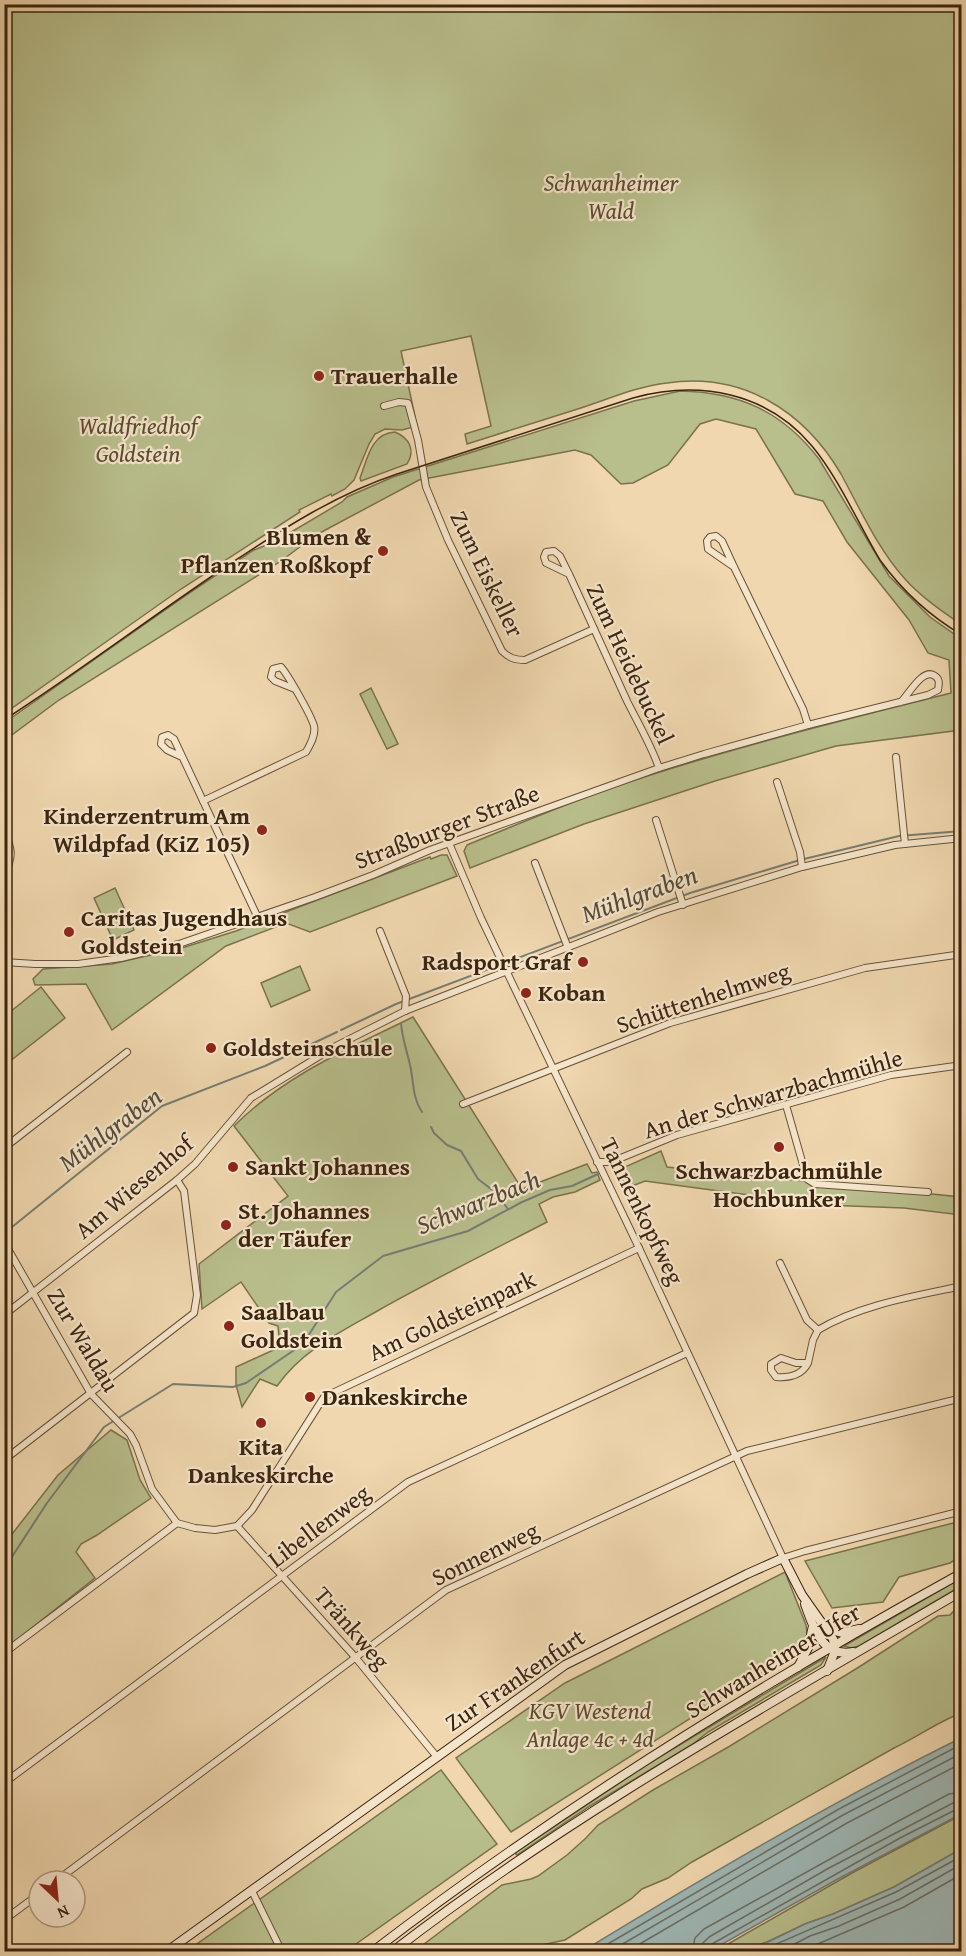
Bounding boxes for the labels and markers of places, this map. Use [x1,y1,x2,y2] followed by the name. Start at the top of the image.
[331,358,458,393] place label: Trauerhalle
[312,369,326,383] marker: Trauerhalle
[181,519,374,582] place label: Blumen & Pflanzen Roßkopf
[376,544,390,558] marker: Blumen & Pflanzen Roßkopf
[44,798,250,861] place label: Kinderzentrum Am Wildpfad (KiZ 105)
[255,823,269,837] marker: Kinderzentrum Am Wildpfad (KiZ 105)
[81,900,287,963] place label: Caritas Jugendhaus Goldstein
[62,925,76,939] marker: Caritas Jugendhaus Goldstein
[422,944,574,979] place label: Radsport Graf
[576,955,590,969] marker: Radsport Graf
[538,975,606,1010] place label: Koban
[519,986,533,1000] marker: Koban
[223,1030,393,1065] place label: Goldsteinschule
[204,1041,218,1055] marker: Goldsteinschule
[772,1140,786,1154] marker: Schwarzbachmühle Hochbunker
[245,1149,410,1184] place label: Sankt Johannes
[675,1153,883,1216] place label: Schwarzbachmühle Hochbunker
[226,1160,240,1174] marker: Sankt Johannes
[238,1193,370,1256] place label: St. Johannes der Täufer
[219,1218,233,1232] marker: St. Johannes der Täufer
[241,1294,342,1357] place label: Saalbau Goldstein
[222,1319,236,1333] marker: Saalbau Goldstein
[322,1379,468,1414] place label: Dankeskirche
[303,1390,317,1404] marker: Dankeskirche
[254,1416,268,1430] marker: Kita Dankeskirche
[188,1429,334,1492] place label: Kita Dankeskirche

